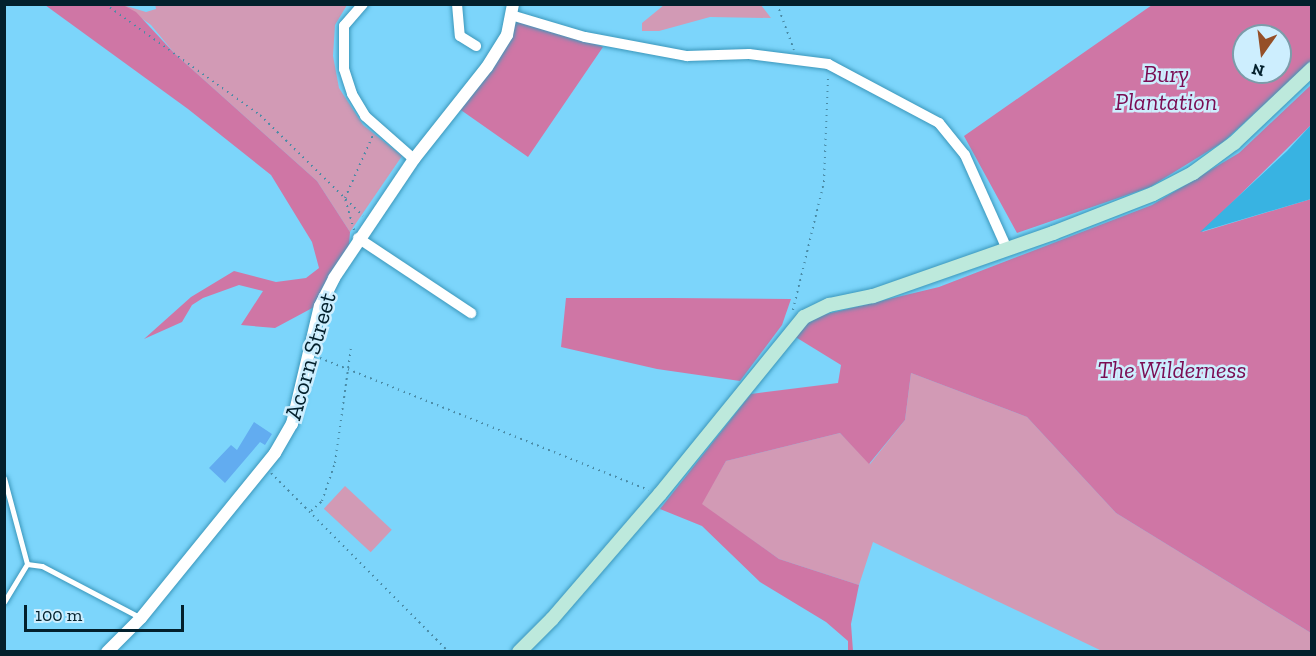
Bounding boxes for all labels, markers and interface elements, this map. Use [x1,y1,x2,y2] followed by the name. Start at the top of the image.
[1232,24,1292,84] north arrow
[1250,59,1266,81] text: N
[1115,60,1217,116] park label: Bury Plantation
[278,289,342,423] street label: Acorn Street
[1097,356,1247,384] park label: The Wilderness
[27,593,188,631] scale bar
[35,604,82,626] text: 100 m

